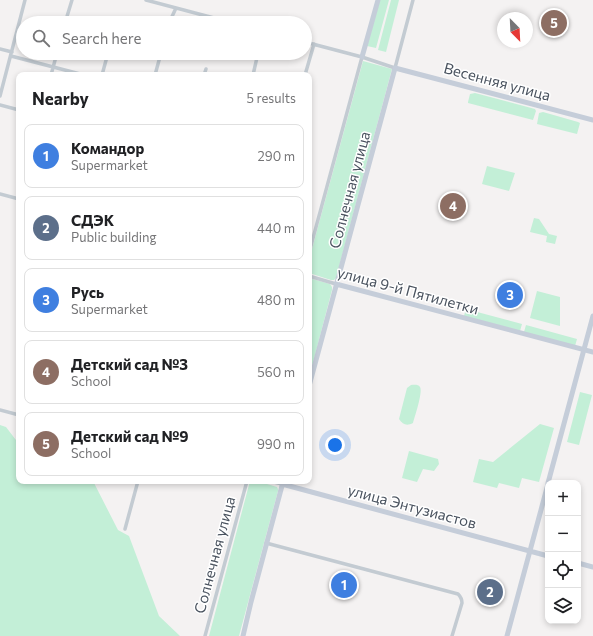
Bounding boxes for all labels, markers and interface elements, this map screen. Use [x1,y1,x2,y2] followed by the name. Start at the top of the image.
[541,8,567,38] pin: 5
[497,12,533,48] north arrow
[16,16,312,60] search box
[30,27,52,49] icon: search
[62,29,141,47] text: Search here
[442,58,553,104] street label: Весенняя улица
[32,88,89,109] text: Nearby
[246,90,296,106] text: 5 results
[325,129,373,250] street label: Солнечная улица
[71,139,144,157] text: Командор
[43,148,49,164] text: 1
[258,148,295,164] text: 290 m
[71,157,148,173] text: Supermarket
[440,191,466,221] pin: 4
[71,211,114,229] text: СДЭК
[42,220,50,236] text: 2
[257,220,295,236] text: 440 m
[71,229,157,245] text: Public building
[335,262,481,318] street label: улица 9-й Пятилетки
[497,280,523,310] pin: 3
[71,283,104,301] text: Русь
[42,292,50,308] text: 3
[257,292,295,308] text: 480 m
[71,301,148,317] text: Supermarket
[71,355,188,373] text: Детский сад №3
[42,364,50,380] text: 4
[257,364,295,380] text: 560 m
[71,373,111,389] text: School
[71,427,189,445] text: Детский сад №9
[325,435,345,455] your location
[42,436,50,452] text: 5
[257,436,295,452] text: 990 m
[71,445,111,461] text: School
[346,480,479,532] street label: улица Энтузиастов
[545,480,581,624] map controls
[545,480,581,516] button: +
[190,494,238,615] street label: Солнечная улица
[545,516,581,552] button: −
[545,552,581,588] button: locate
[331,570,357,600] pin: 1
[477,577,503,607] pin: 2
[545,588,581,624] button: layers

